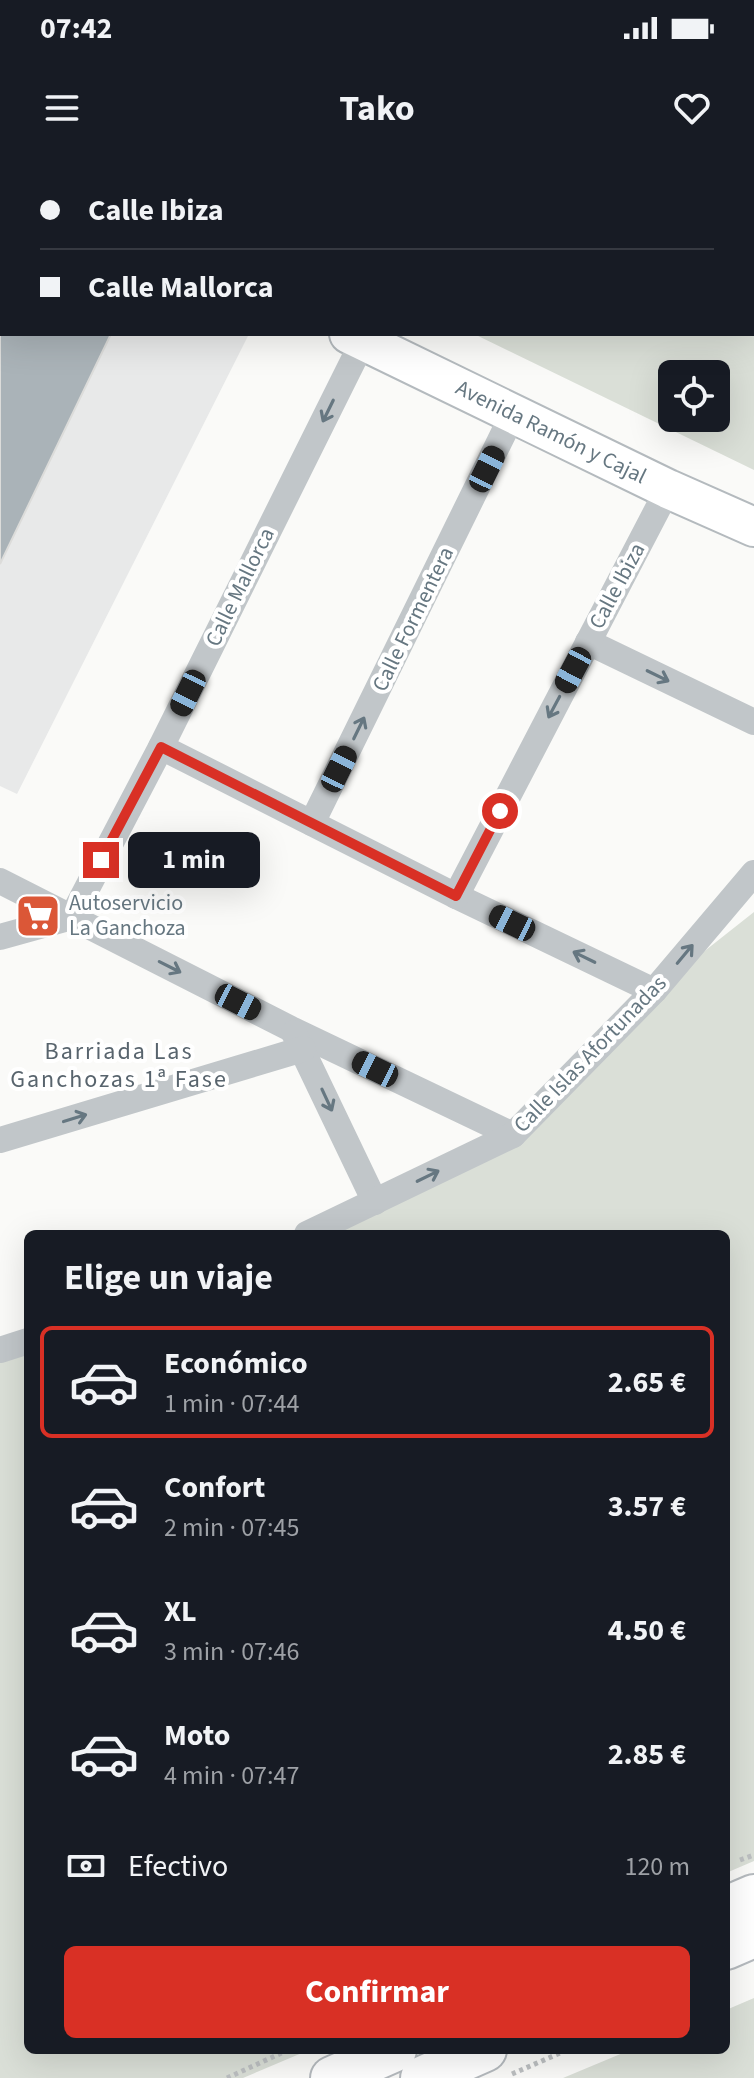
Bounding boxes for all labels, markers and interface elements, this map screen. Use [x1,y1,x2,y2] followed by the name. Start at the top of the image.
[40,7,112,50] text: 07:42
[339,83,415,134] text: Tako
[40,86,84,130] icon: menu
[670,86,714,130] icon: heart
[88,189,224,232] text: Calle Ibiza
[88,266,274,309] text: Calle Mallorca
[658,360,730,432] map controls
[658,360,730,432] button: locate
[450,372,652,492] street label: Avenida Ramón y Cajal
[320,399,335,423] one-way arrow
[466,442,508,496] car
[197,522,283,652] street label: Calle Mallorca
[581,537,653,635] street label: Calle Ibiza
[364,541,462,697] street label: Calle Formentera
[551,643,595,697] car
[167,666,209,720] car
[646,669,670,684] one-way arrow
[545,695,561,719] one-way arrow
[352,717,367,741] one-way arrow
[318,742,360,796] car
[482,793,518,829] route start
[129,832,261,888] callout: 1 min
[162,841,226,878] text: 1 min
[83,842,119,878] route end
[69,887,186,944] place label: Autoservicio La Ganchoza
[14,892,62,940] supermarket icon: Autoservicio La Ganchoza
[485,902,539,944] car
[676,944,694,965] one-way arrow
[572,949,596,964] one-way arrow
[157,960,181,975] one-way arrow
[506,968,674,1140] street label: Calle Islas Afortunadas
[211,980,265,1024] car
[10,1034,228,1097] district label: Barriada Las Ganchozas 1ª Fase
[348,1048,402,1090] car
[320,1088,335,1112] one-way arrow
[61,1110,87,1125] one-way arrow
[416,1168,440,1183] one-way arrow
[64,1252,273,1303] text: Elige un viaje
[164,1342,308,1385] text: Económico
[68,1346,140,1418] icon: car
[608,1361,686,1404] text: 2.65 €
[164,1385,299,1422] text: 1 min · 07:44
[164,1466,265,1509] text: Confort
[68,1470,140,1542] icon: car
[608,1485,686,1528] text: 3.57 €
[164,1509,299,1546] text: 2 min · 07:45
[164,1590,197,1633] text: XL
[68,1594,140,1666] icon: car
[608,1609,686,1652] text: 4.50 €
[164,1633,299,1670] text: 3 min · 07:46
[164,1714,230,1757] text: Moto
[68,1718,140,1790] icon: car
[608,1733,686,1776] text: 2.85 €
[164,1757,299,1794] text: 4 min · 07:47
[64,1844,108,1888] icon: cash
[128,1845,228,1888] text: Efectivo
[624,1848,690,1885] text: 120 m
[64,1946,690,2038] button: Confirmar

